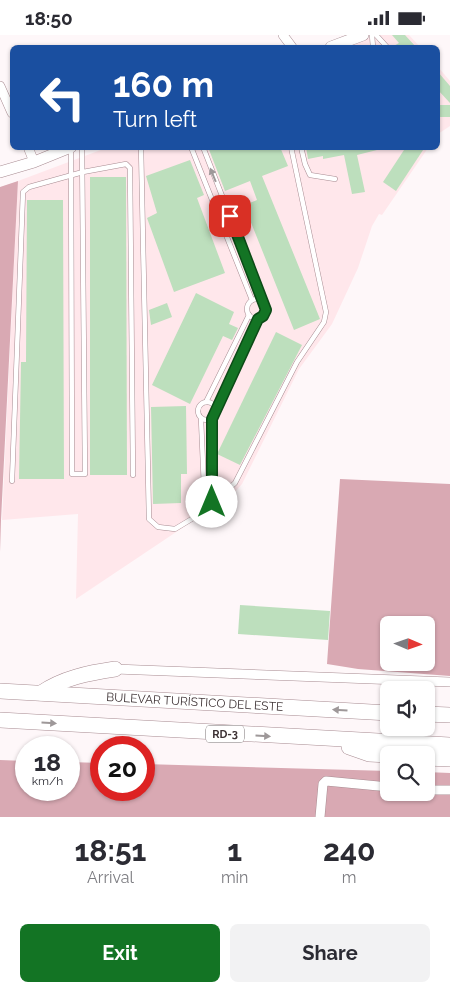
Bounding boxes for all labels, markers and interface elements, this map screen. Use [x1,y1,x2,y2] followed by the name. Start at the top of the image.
[25,7,73,29] text: 18:50
[113,64,214,105] text: 160 m
[30,65,95,130] icon: left
[113,106,197,132] text: Turn left
[209,167,217,182] one-way arrow
[209,195,251,237] pin
[216,202,244,230] icon: arrive
[185,475,237,527] position arrow
[380,616,435,671] north arrow
[380,616,435,801] map controls
[380,681,435,736] button: sound
[106,690,284,714] street label: BULEVAR TURÍSTICO DEL ESTE
[332,706,348,714] one-way arrow
[41,720,57,728] one-way arrow
[206,726,244,743] road number: RD-3
[256,733,272,741] one-way arrow
[90,736,155,801] speed limit sign: 20
[380,746,435,801] button: search
[34,747,61,777] text: 18
[32,774,63,788] text: km/h
[75,833,146,868] text: 18:51
[227,833,242,868] text: 1
[323,833,375,868] text: 240
[87,868,134,887] text: Arrival
[221,868,248,887] text: min
[342,868,357,887] text: m
[20,924,220,982] button: Exit
[230,924,430,982] button: Share

